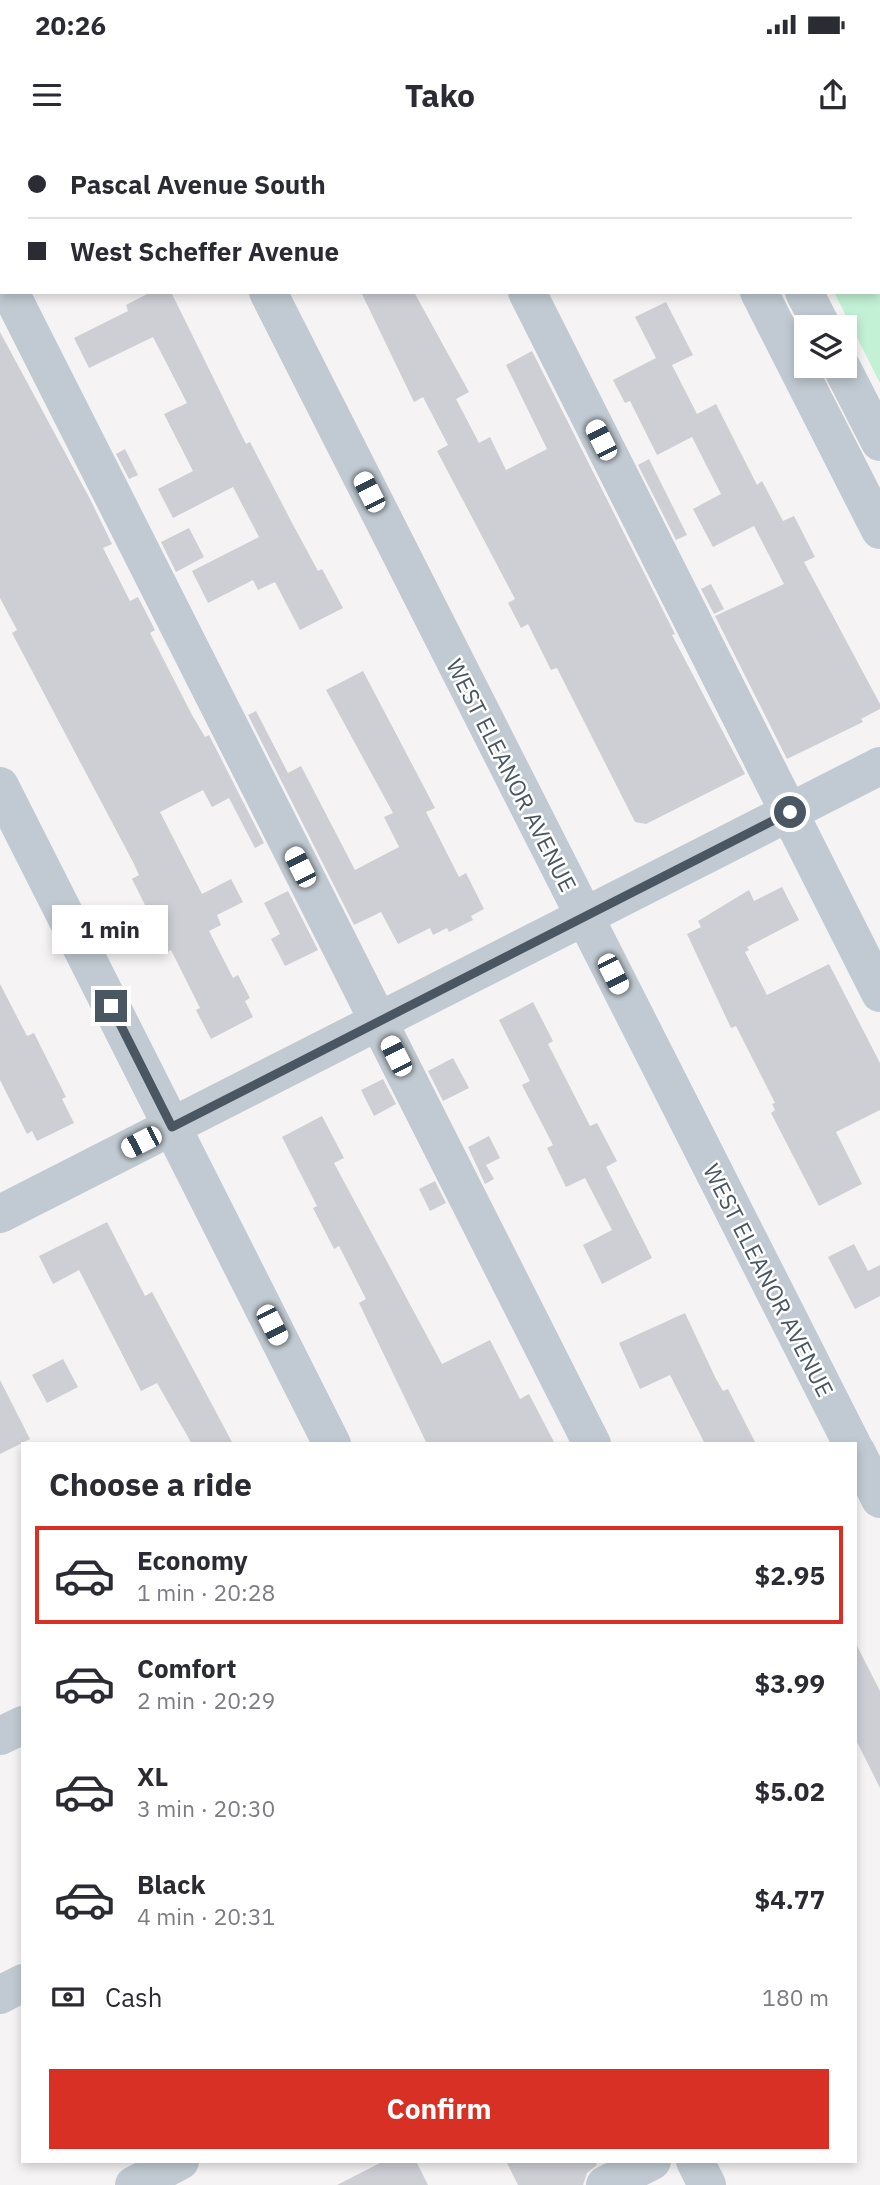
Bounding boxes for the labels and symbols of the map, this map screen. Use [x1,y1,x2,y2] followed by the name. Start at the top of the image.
[583,417,620,463] car
[351,469,388,515] car
[440,653,584,897] street label: WEST ELEANOR AVENUE
[774,796,806,828] route start
[282,844,319,890] car
[53,904,169,954] callout: 1 min
[595,951,632,997] car
[95,990,127,1022] route end
[378,1033,415,1079] car
[118,1123,165,1161] car
[697,1158,841,1402] street label: WEST ELEANOR AVENUE
[254,1302,291,1348] car

